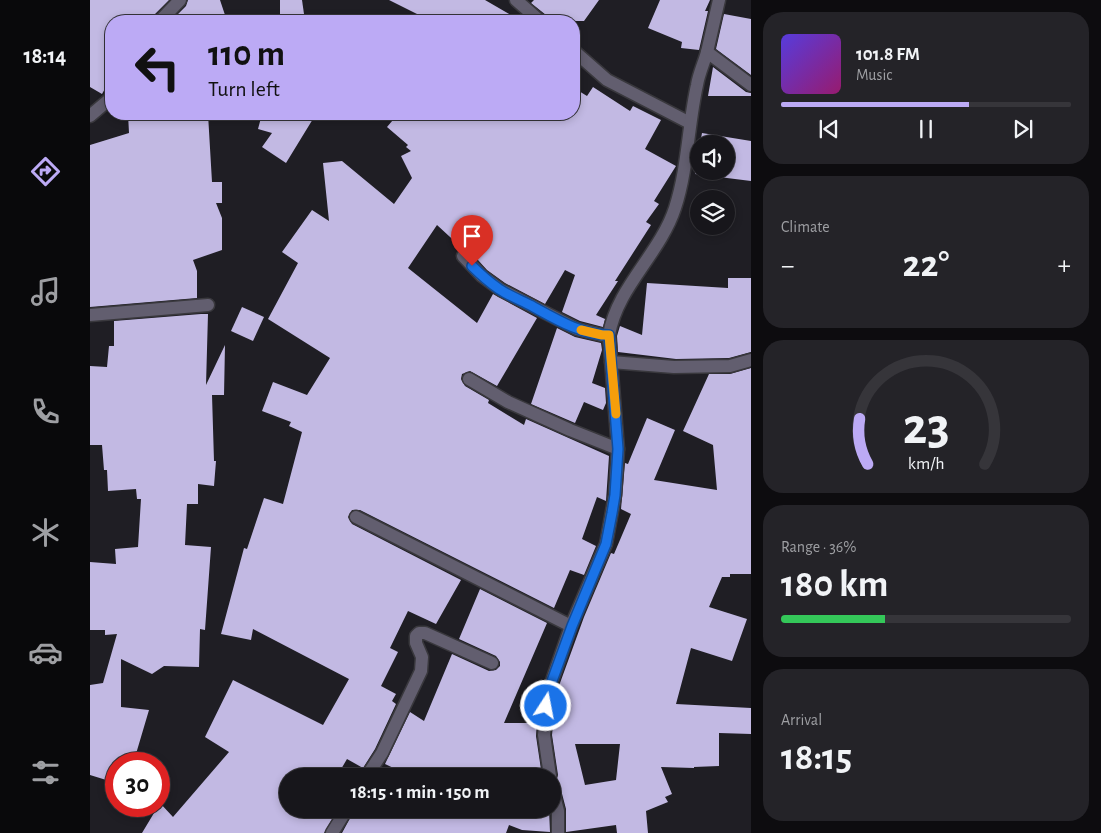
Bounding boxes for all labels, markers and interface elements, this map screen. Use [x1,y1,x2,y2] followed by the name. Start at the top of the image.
[125,35,190,100] icon: left
[208,37,285,72] text: 110 m
[24,45,66,67] text: 18:14
[856,45,920,64] text: 101.8 FM
[856,67,892,83] text: Music
[208,78,280,100] text: Turn left
[815,115,843,143] icon: previous
[912,115,940,143] icon: pause
[1009,115,1037,143] icon: next
[690,135,735,235] map controls
[690,135,735,180] button: sound
[28,154,63,189] icon: directions
[690,190,735,235] button: layers
[451,215,493,266] pin
[781,219,830,235] text: Climate
[458,222,486,250] icon: arrive
[903,246,949,284] text: 22°
[781,252,794,280] text: −
[1058,252,1071,280] text: +
[28,274,63,309] icon: music
[28,394,63,429] icon: phone
[903,401,949,453] text: 23
[908,455,944,473] text: km/h
[28,515,63,550] icon: climate
[781,539,856,555] text: Range · 36%
[781,566,888,604] text: 180 km
[28,635,63,670] icon: car
[519,679,571,731] position arrow
[781,712,822,728] text: Arrival
[781,739,852,777] text: 18:15
[105,752,170,817] speed limit sign: 30
[28,755,63,790] icon: filters
[351,783,490,802] text: 18:15 · 1 min · 150 m

